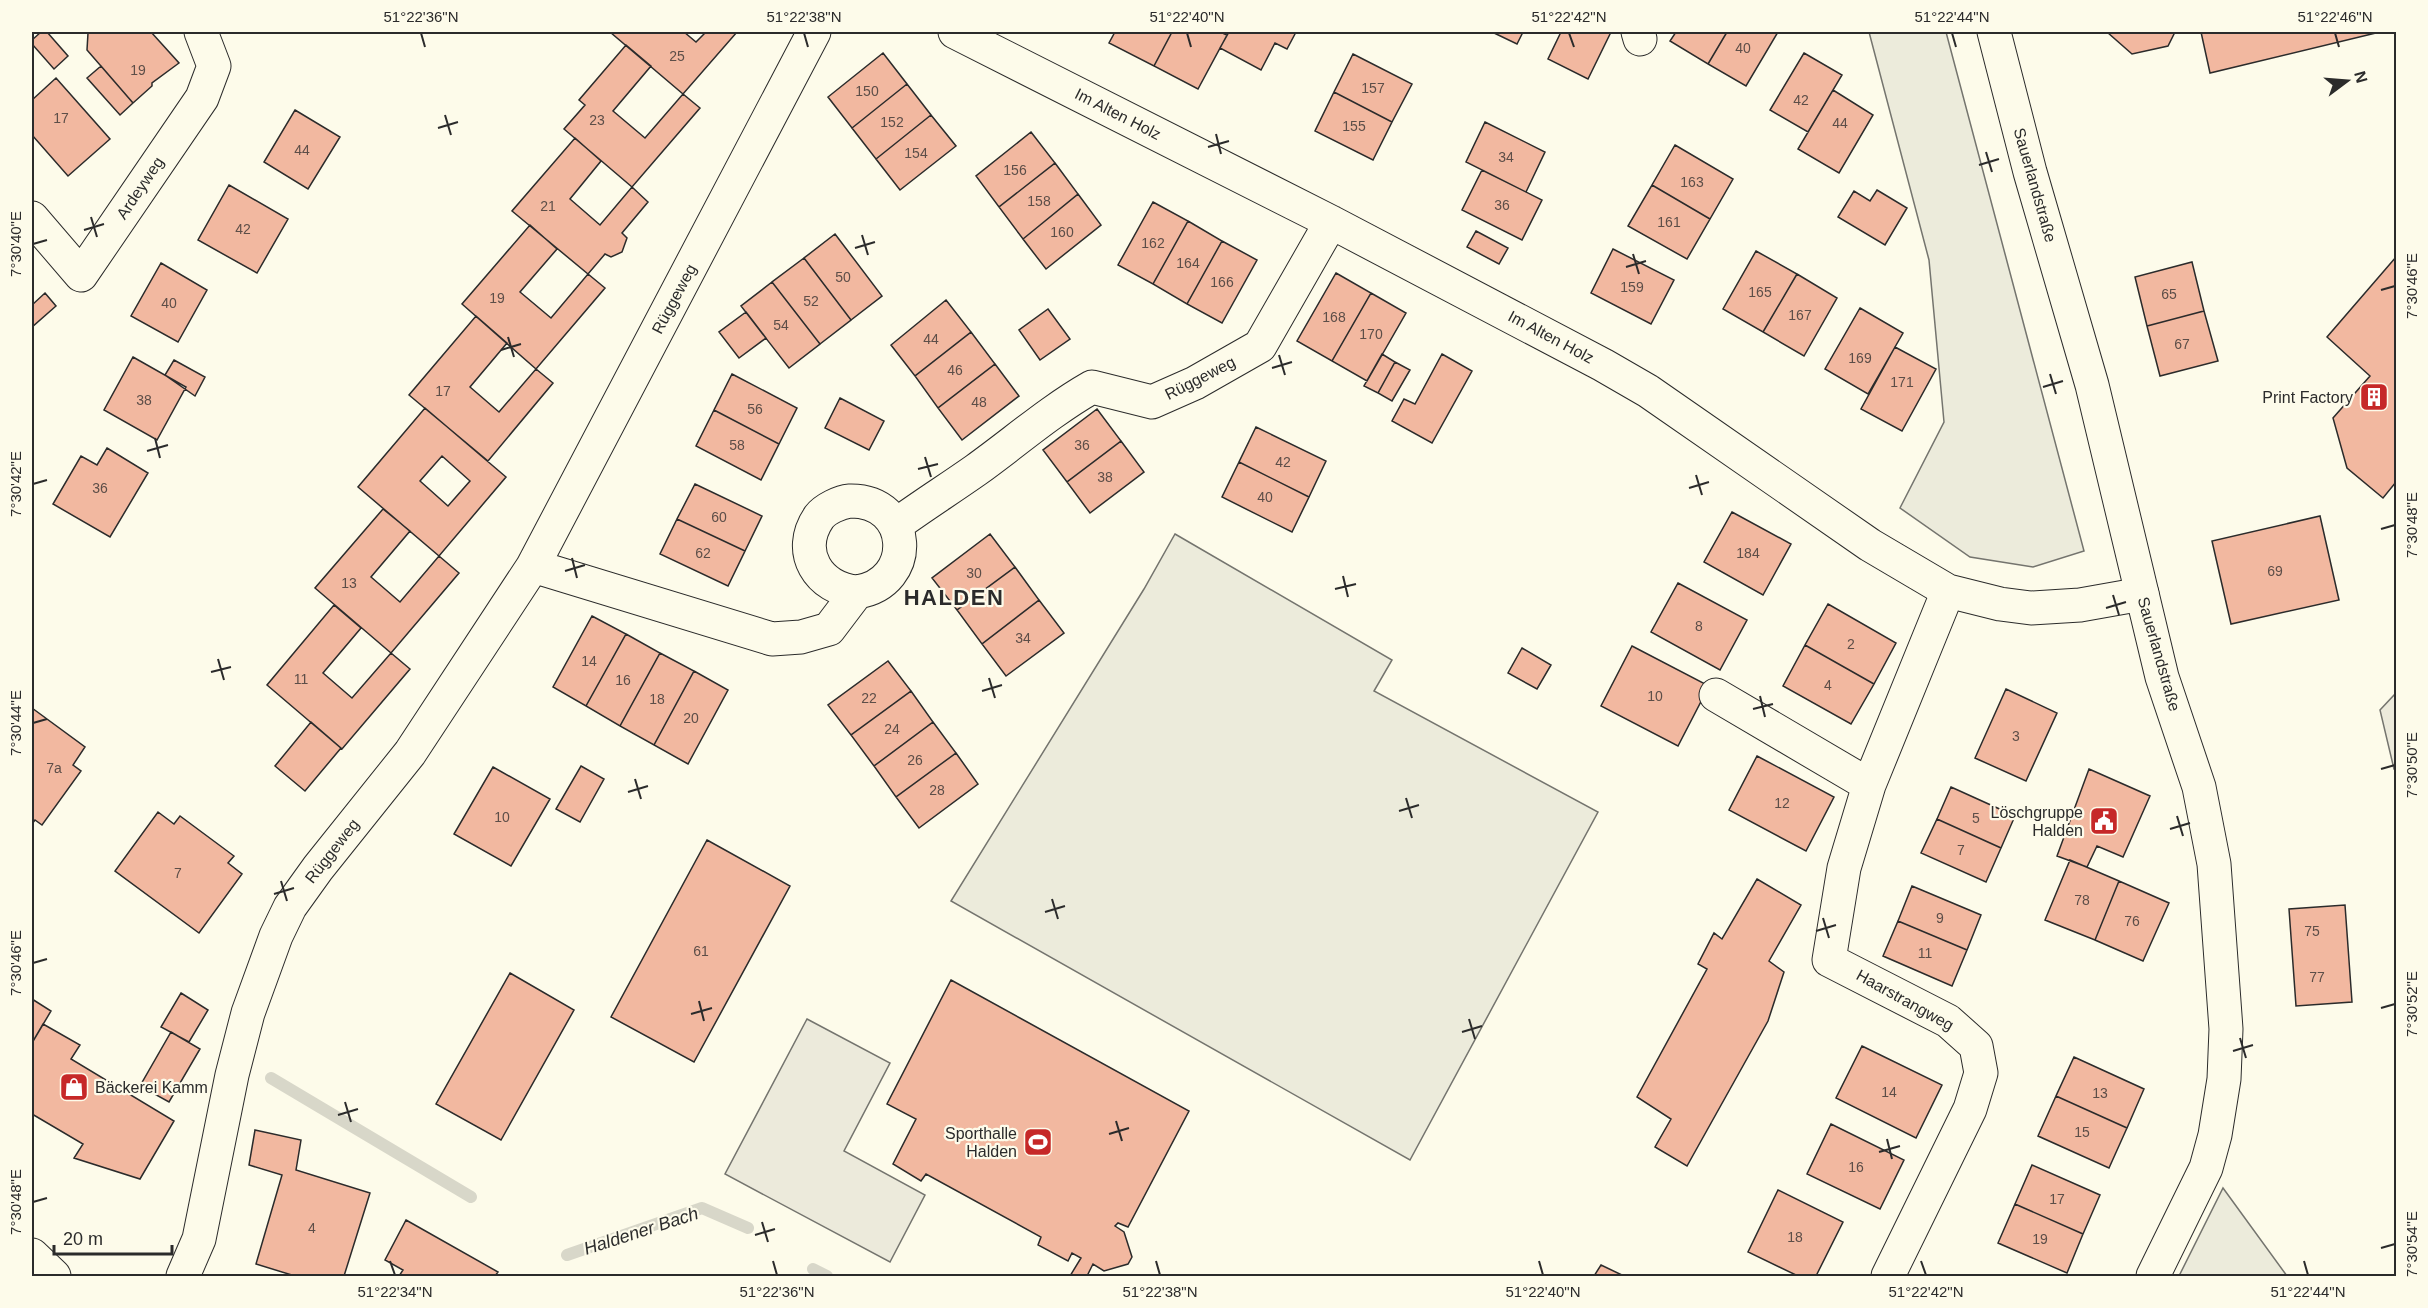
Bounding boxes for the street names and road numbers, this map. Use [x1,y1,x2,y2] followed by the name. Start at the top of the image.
[1072,85,1164,143] street label: Im Alten Holz
[2011,126,2060,244] street label: Sauerlandstraße
[113,154,167,222] street label: Ardeyweg
[649,261,699,337] street label: Rüggeweg
[1505,307,1597,367] street label: Im Alten Holz
[1162,353,1238,403] street label: Rüggeweg
[2135,595,2184,713] street label: Sauerlandstraße
[302,816,362,886] street label: Rüggeweg
[1853,966,1957,1034] street label: Haarstrangweg

